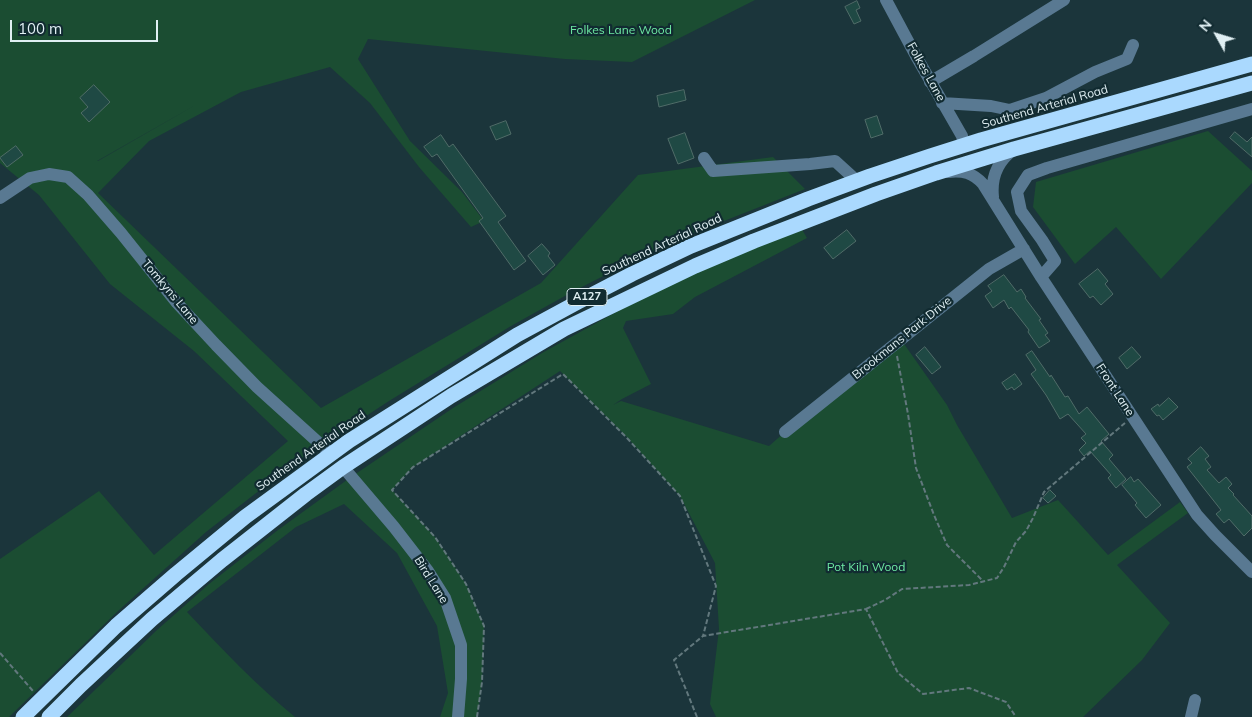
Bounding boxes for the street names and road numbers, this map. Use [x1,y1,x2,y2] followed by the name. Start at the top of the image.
[904,40,948,104] street label: Folkes Lane
[980,82,1110,132] street label: Southend Arterial Road
[600,211,724,279] street label: Southend Arterial Road
[139,257,201,327] street label: Tomkyns Lane
[567,288,607,306] road number: A127
[849,294,955,382] street label: Brookmans Park Drive
[1093,361,1137,419] street label: Front Lane
[253,408,369,494] street label: Southend Arterial Road
[411,554,451,606] street label: Bird Lane

